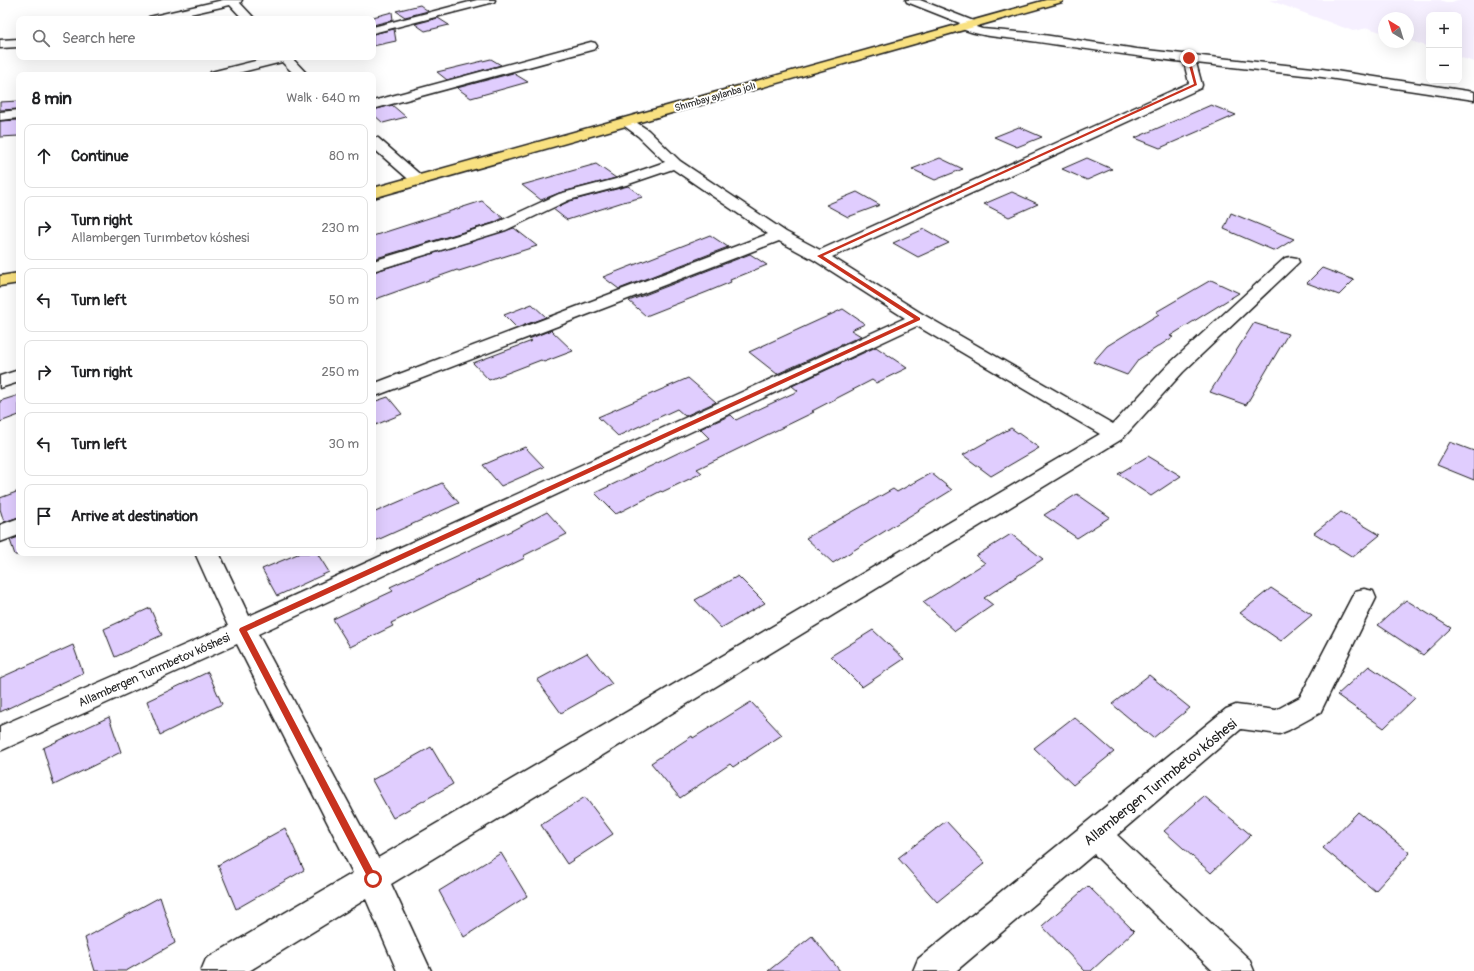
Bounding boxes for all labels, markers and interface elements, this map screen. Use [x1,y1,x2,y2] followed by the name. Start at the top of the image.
[1378,12,1414,48] north arrow
[1426,12,1462,84] map controls
[1426,12,1462,48] button: +
[16,16,376,60] search box
[30,27,52,49] icon: search
[62,29,135,48] text: Search here
[1426,48,1462,84] button: −
[1180,49,1198,67] route end
[673,80,757,114] street label: Shımbay aylanba jolı
[32,88,72,109] text: 8 min
[286,90,360,106] text: Walk · 640 m
[33,145,55,167] icon: ahead
[71,147,129,166] text: Continue
[329,148,359,164] text: 80 m
[71,211,132,230] text: Turn right
[33,217,55,239] icon: right
[322,220,359,236] text: 230 m
[71,230,249,246] text: Allambergen Turımbetov kóshesi
[33,289,55,311] icon: left
[71,291,127,310] text: Turn left
[329,292,359,308] text: 50 m
[33,361,55,383] icon: right
[71,363,132,382] text: Turn right
[321,364,359,380] text: 250 m
[33,433,55,455] icon: left
[71,435,127,454] text: Turn left
[329,436,359,452] text: 30 m
[33,505,55,527] icon: arrive
[71,507,198,526] text: Arrive at destination
[76,630,232,711] street label: Allambergen Turımbetov kóshesi
[1080,715,1241,849] street label: Allambergen Turımbetov kóshesi
[364,870,382,888] route start

